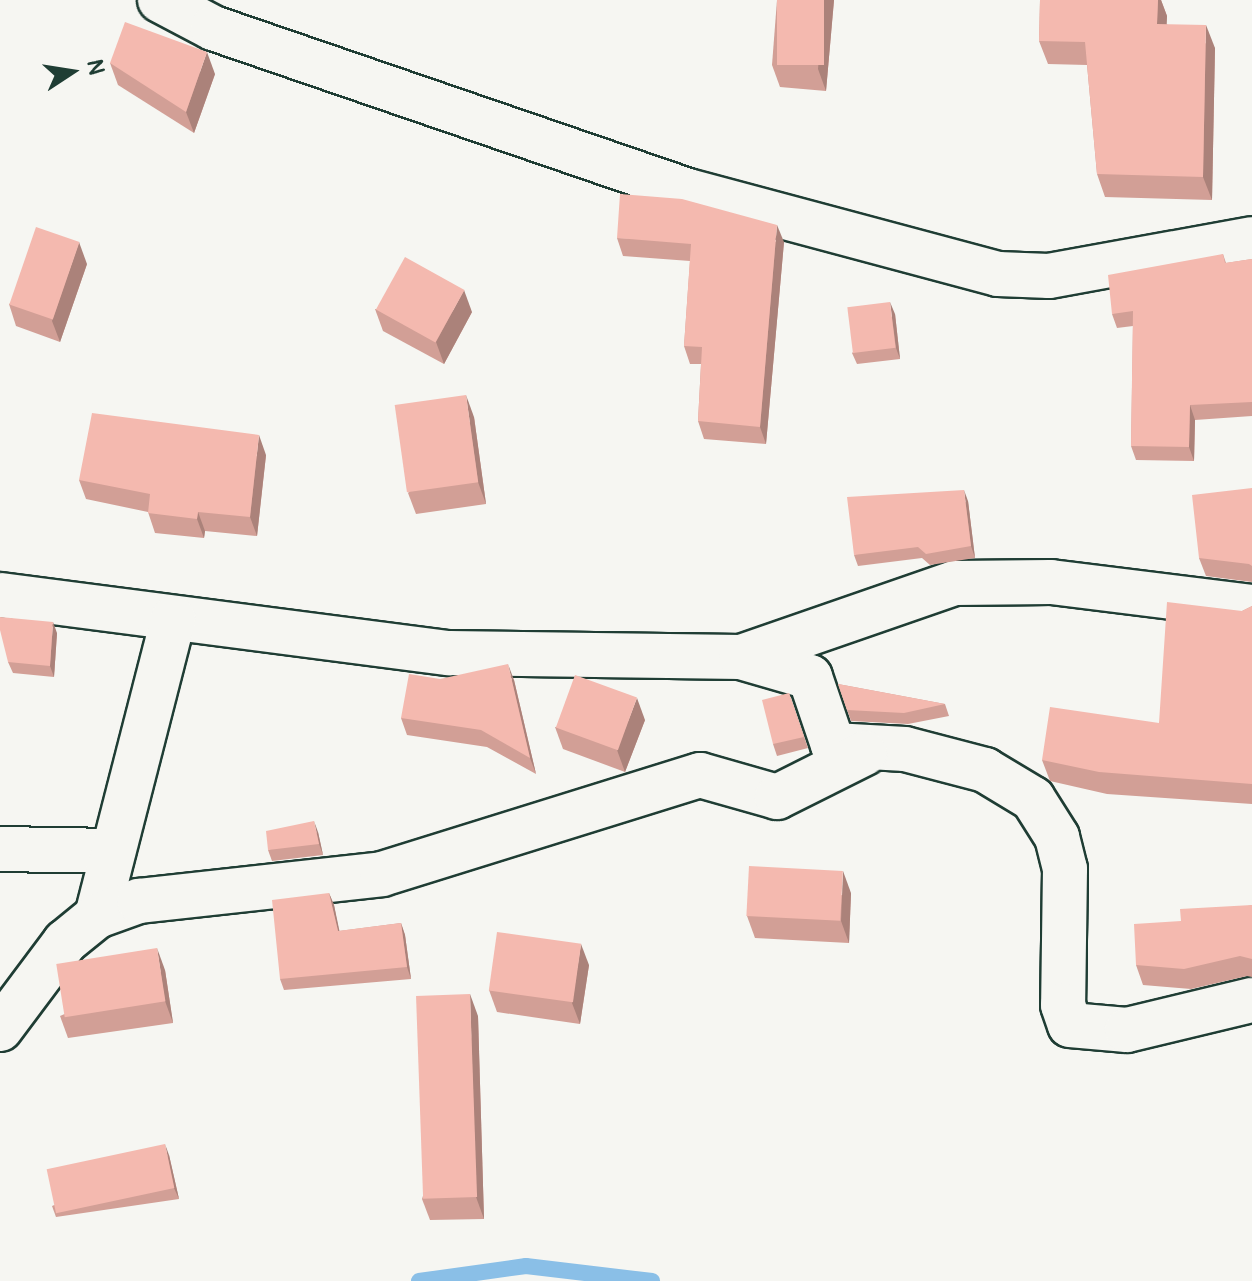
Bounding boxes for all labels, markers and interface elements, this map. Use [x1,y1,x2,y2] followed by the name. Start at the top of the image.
[32,32,112,112] north arrow
[80,57,111,77] text: N

